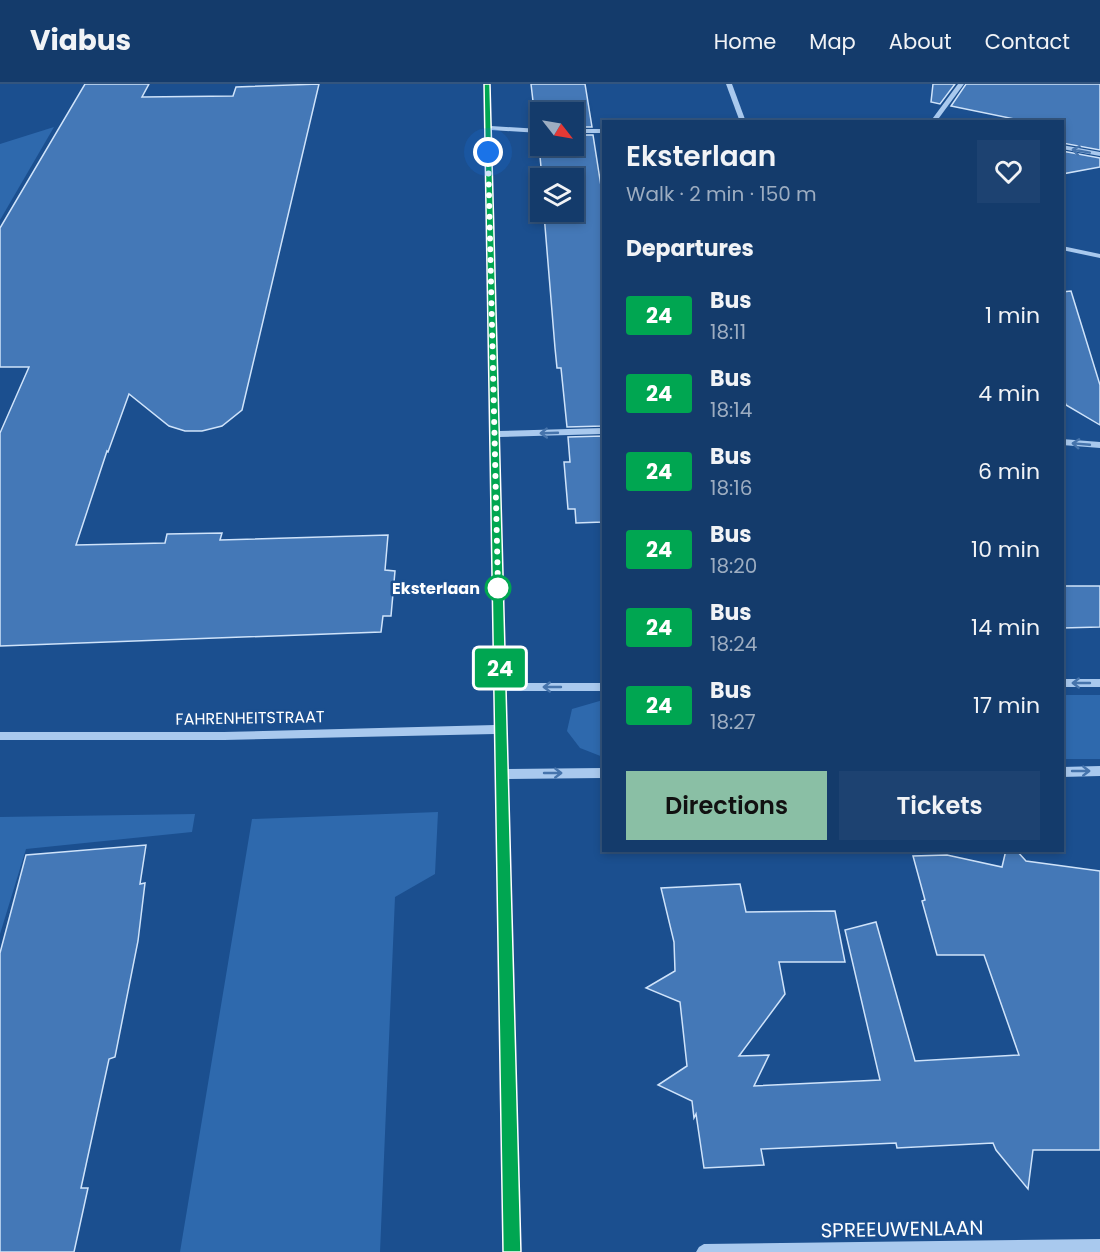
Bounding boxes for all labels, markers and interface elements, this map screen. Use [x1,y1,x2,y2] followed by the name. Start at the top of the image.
[30,21,131,60] text: Viabus
[714,27,776,56] text: Home
[809,27,856,56] text: Map
[889,27,952,56] text: About
[985,27,1070,56] text: Contact
[530,102,584,156] north arrow
[530,102,584,222] map controls
[473,137,503,167] your location
[626,137,776,176] text: Eksterlaan
[977,140,1040,203] button: heart
[1072,145,1091,156] one-way arrow
[530,168,584,222] button: layers
[626,180,817,208] text: Walk · 2 min · 150 m
[626,233,754,264] text: Departures
[710,285,752,316] text: Bus
[985,300,1040,331] text: 1 min
[646,301,672,330] text: 24
[710,318,746,346] text: 18:11
[710,363,752,394] text: Bus
[978,378,1040,409] text: 4 min
[646,379,672,408] text: 24
[710,396,752,424] text: 18:14
[539,427,559,438] one-way arrow
[1072,438,1091,449] one-way arrow
[710,441,752,472] text: Bus
[978,456,1040,487] text: 6 min
[646,457,672,486] text: 24
[710,474,752,502] text: 18:16
[710,519,752,550] text: Bus
[971,534,1040,565] text: 10 min
[646,535,672,564] text: 24
[710,552,757,580] text: 18:20
[485,575,511,601] marker: Eksterlaan
[392,577,480,600] place label: Eksterlaan
[710,597,752,628] text: Bus
[971,612,1040,643] text: 14 min
[646,613,672,642] text: 24
[710,630,757,658] text: 18:24
[473,648,527,688] line badge: 24
[487,654,513,683] text: 24
[710,675,752,706] text: Bus
[1072,677,1091,689] one-way arrow
[542,681,562,693] one-way arrow
[973,690,1040,721] text: 17 min
[646,691,672,720] text: 24
[175,705,325,731] street label: FAHRENHEITSTRAAT
[710,708,756,736] text: 18:27
[1071,766,1090,777] one-way arrow
[542,767,562,779] one-way arrow
[626,771,827,840] button: Directions
[839,771,1040,840] button: Tickets
[820,1214,984,1244] street label: SPREEUWENLAAN

